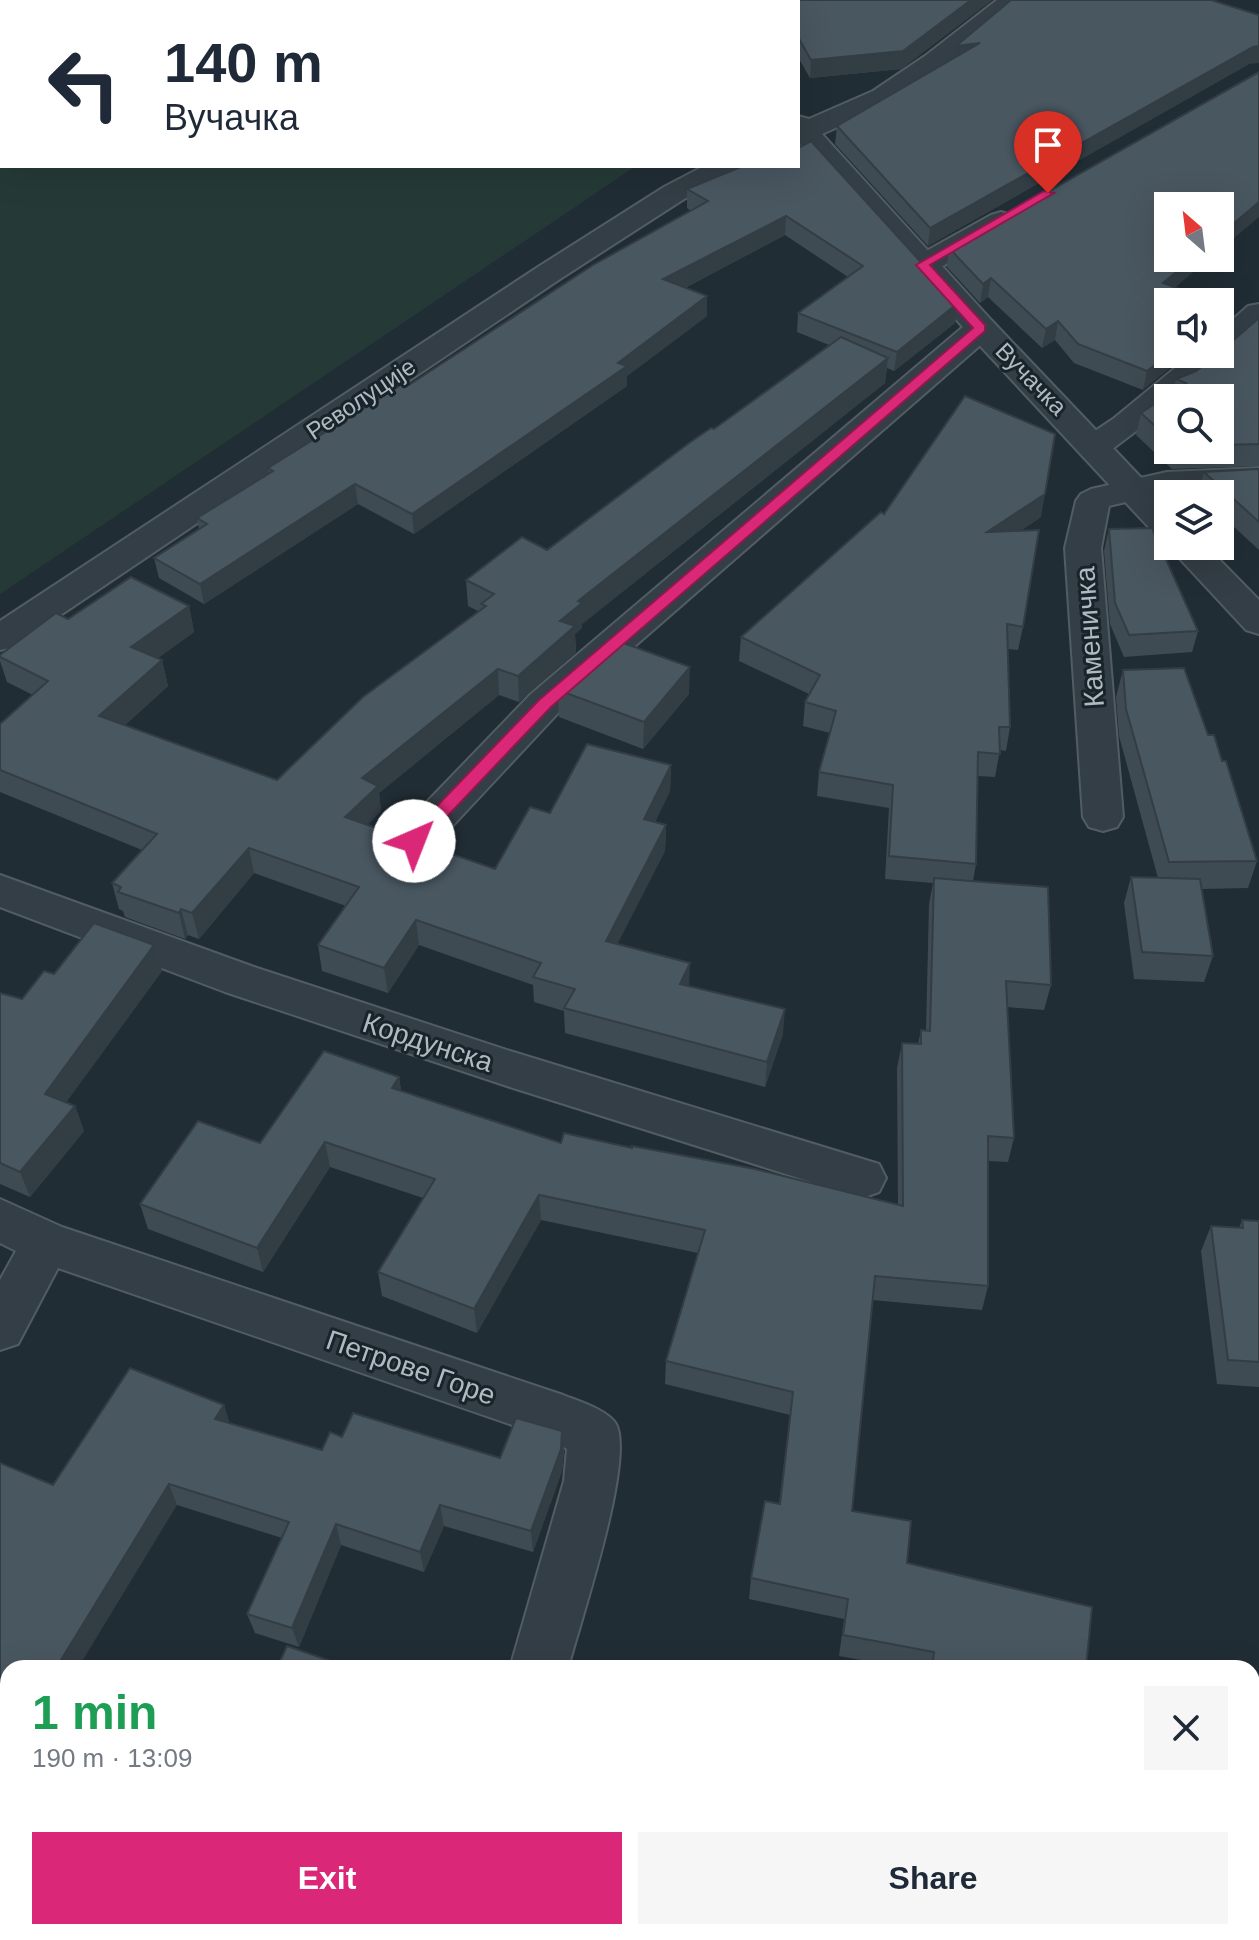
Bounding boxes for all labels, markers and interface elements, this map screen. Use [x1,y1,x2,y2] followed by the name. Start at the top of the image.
[164,31,323,94] text: 140 m
[32,32,136,136] icon: left
[164,97,299,138] text: Вучачка
[1014,111,1082,193] pin
[1026,123,1070,167] icon: arrive
[1154,192,1234,272] north arrow
[1154,192,1234,560] map controls
[1154,288,1234,368] button: sound
[990,337,1073,421] street label: Вучачка
[301,352,420,445] street label: Револуције
[1154,384,1234,464] button: search
[1154,480,1234,560] button: layers
[1069,565,1110,708] street label: Каменичка
[372,799,456,883] position arrow
[359,1007,497,1078] street label: Кордунска
[322,1324,499,1411] street label: Петрове Горе
[32,1686,157,1739] text: 1 min
[1144,1686,1228,1770] button: close
[32,1743,192,1773] text: 190 m · 13:09
[32,1832,622,1924] button: Exit
[638,1832,1228,1924] button: Share

